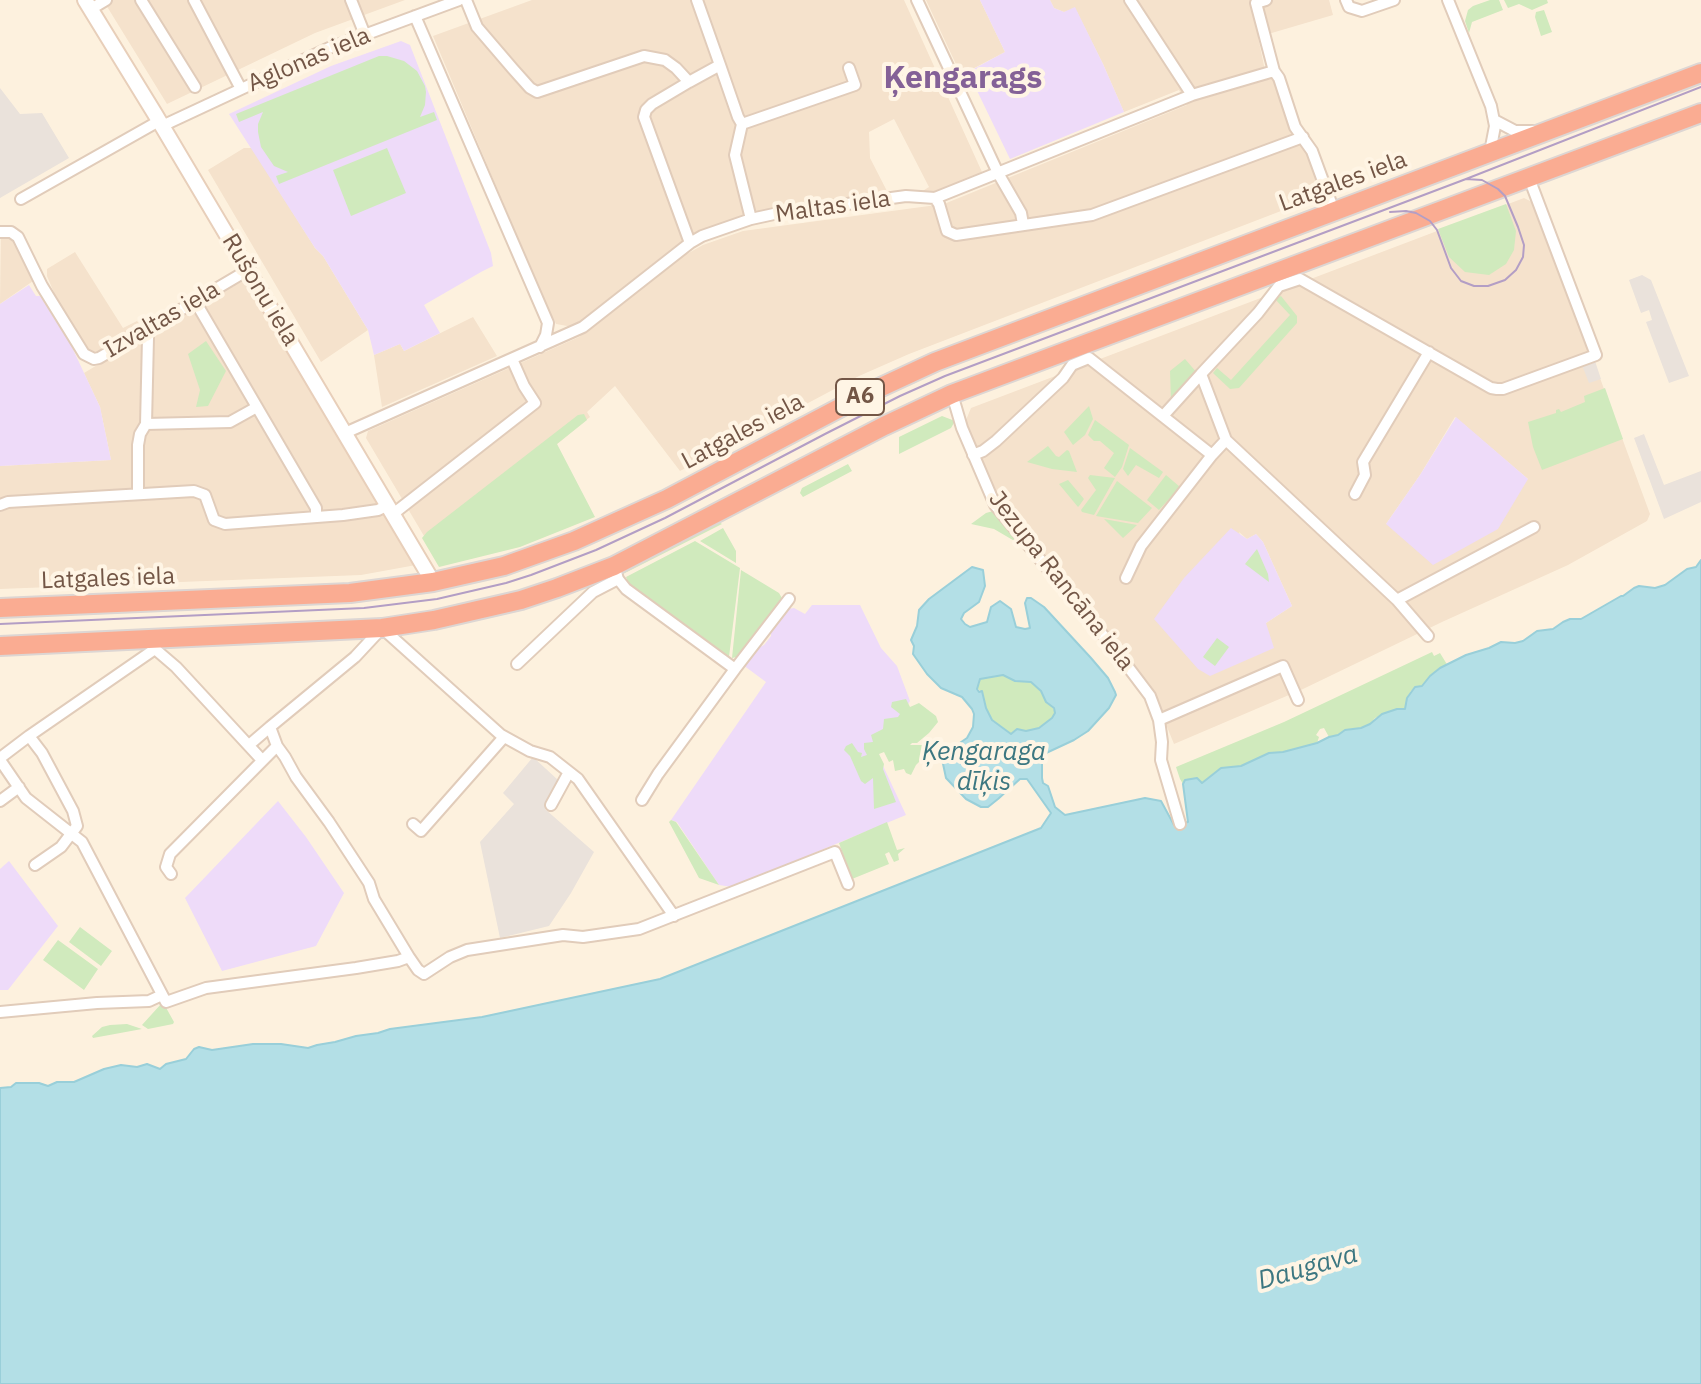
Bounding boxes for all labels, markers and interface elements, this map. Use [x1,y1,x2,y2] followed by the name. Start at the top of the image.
[243,21,375,99] street label: Aglonas iela
[884,60,1042,98] district label: Ķengarags
[1275,146,1411,218] street label: Latgales iela
[774,185,892,229] street label: Maltas iela
[215,229,305,351] street label: Rušonu iela
[99,275,225,365] street label: Izvaltas iela
[836,379,884,415] road number: A6
[677,388,809,476] street label: Latgales iela
[982,486,1140,676] street label: Jezupa Rancāna iela
[41,562,175,596] street label: Latgales iela
[922,736,1046,798] water label: Ķengaraga dīķis
[1254,1239,1362,1297] water label: Daugava

